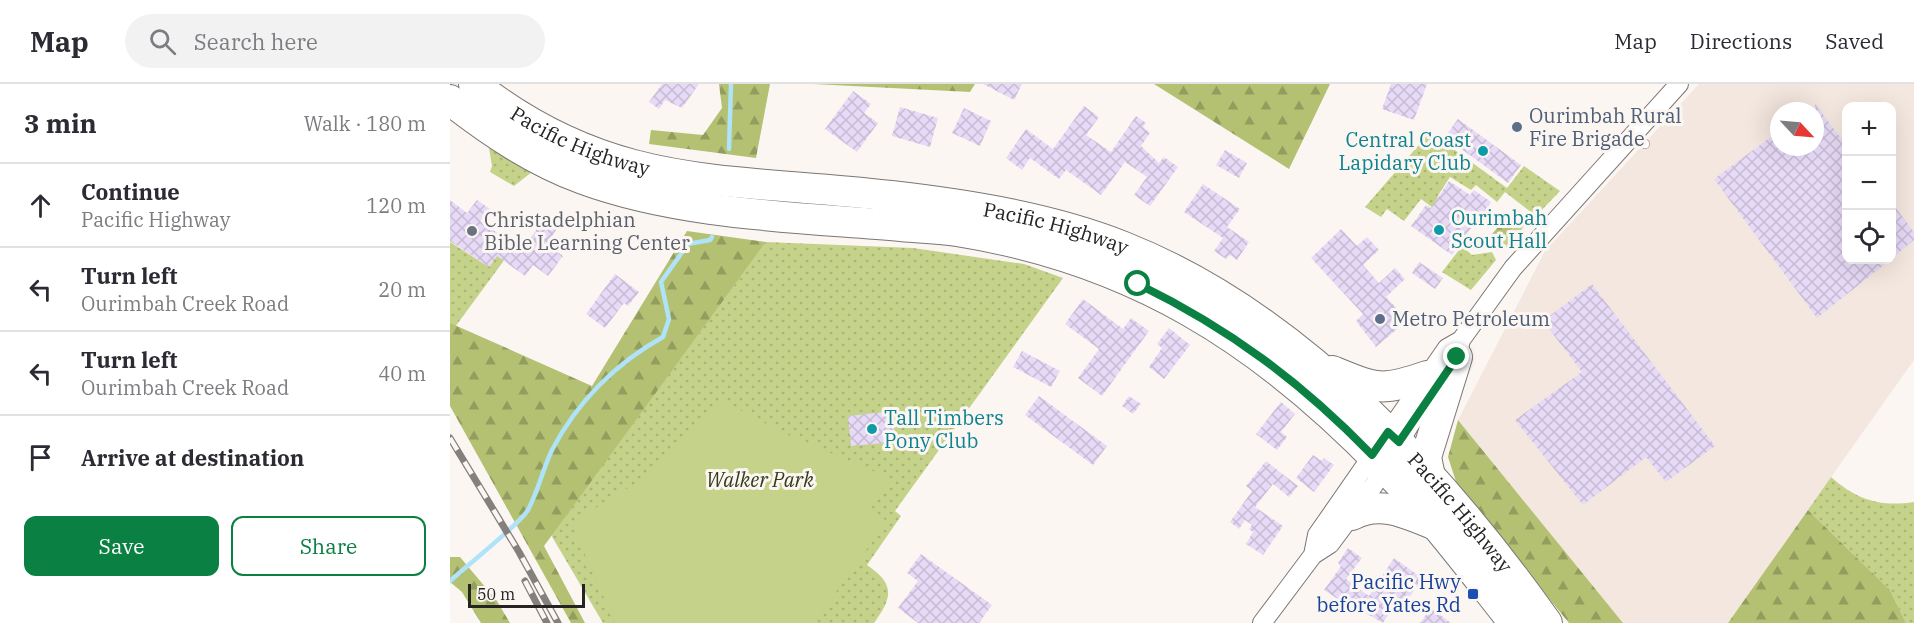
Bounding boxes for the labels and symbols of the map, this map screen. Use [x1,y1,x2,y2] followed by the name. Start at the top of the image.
[506,100,653,182] street label: Pacific Highway
[1529,102,1682,152] place label: Ourimbah Rural Fire Brigade
[1770,102,1824,156] north arrow
[1510,120,1524,134] marker: Ourimbah Rural Fire Brigade
[1338,126,1471,176] place label: Central Coast Lapidary Club
[1476,144,1490,158] marker: Central Coast Lapidary Club
[981,195,1133,261] street label: Pacific Highway
[1451,204,1547,254] place label: Ourimbah Scout Hall
[484,206,690,256] place label: Christadelphian Bible Learning Center
[1432,223,1446,237] marker: Ourimbah Scout Hall
[465,224,479,238] marker: Christadelphian Bible Learning Center
[1124,270,1150,296] route start
[1392,305,1550,332] place label: Metro Petroleum
[1373,312,1387,326] marker: Metro Petroleum
[1443,343,1469,369] route end
[884,404,1004,454] place label: Tall Timbers Pony Club
[865,422,879,436] marker: Tall Timbers Pony Club
[1402,446,1519,578] street label: Pacific Highway
[706,466,814,493] park label: Walker Park
[1316,568,1461,618] place label: Pacific Hwy before Yates Rd
[468,581,585,608] scale bar
[1466,587,1480,601] marker: Pacific Hwy before Yates Rd

